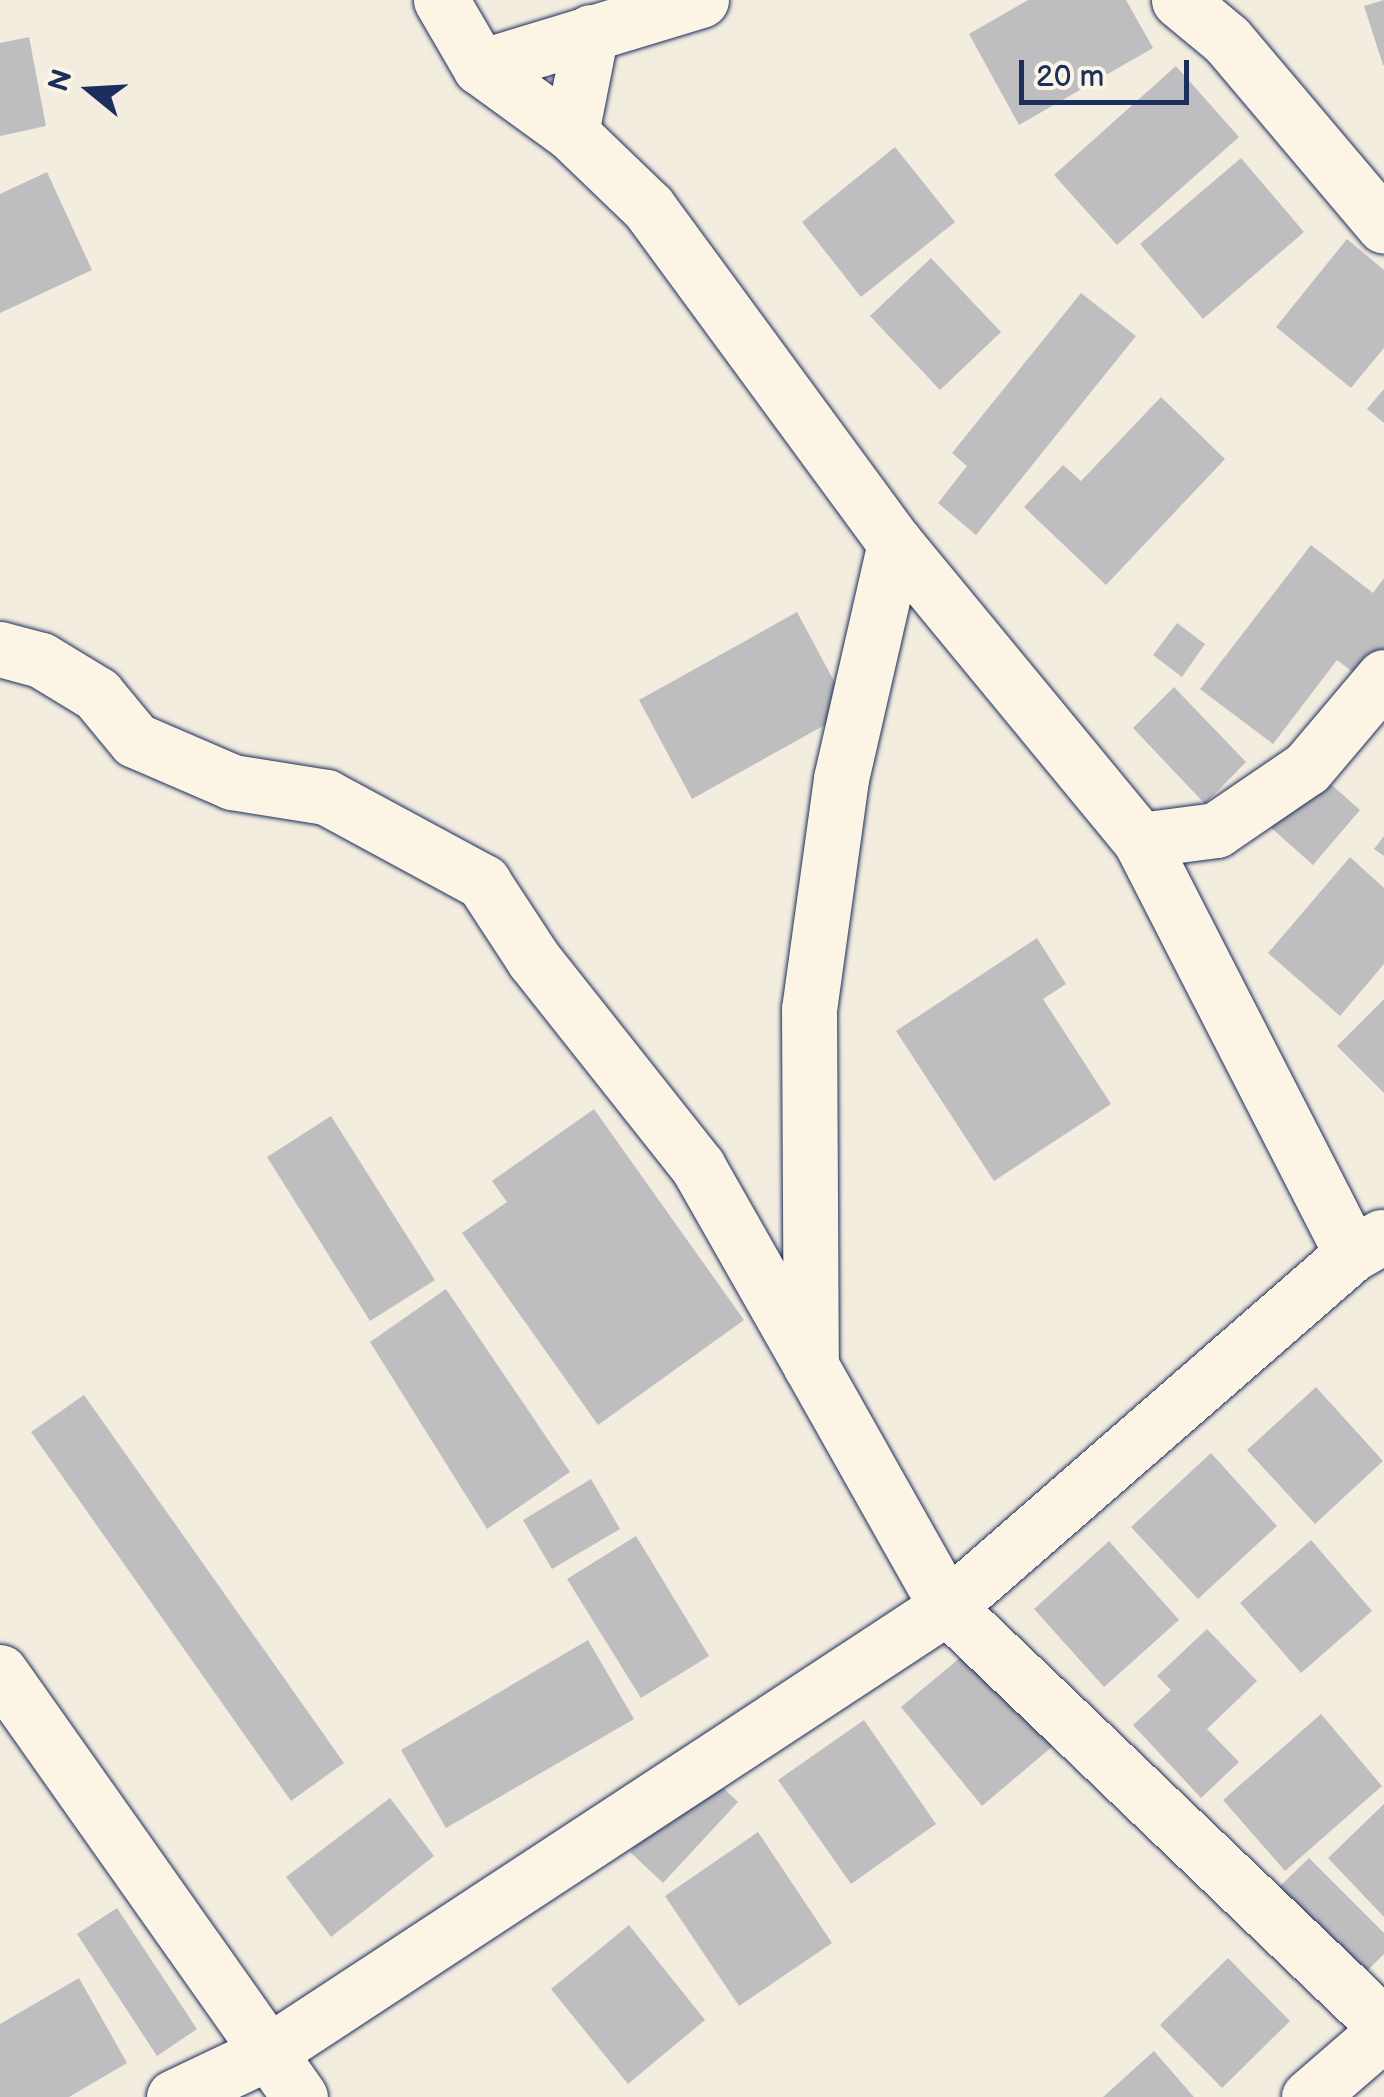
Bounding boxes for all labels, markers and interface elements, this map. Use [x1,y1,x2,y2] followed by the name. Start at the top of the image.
[40,40,140,140] north arrow
[1024,40,1194,102] scale bar
[1036,59,1104,95] text: 20 m
[42,65,80,96] text: N

